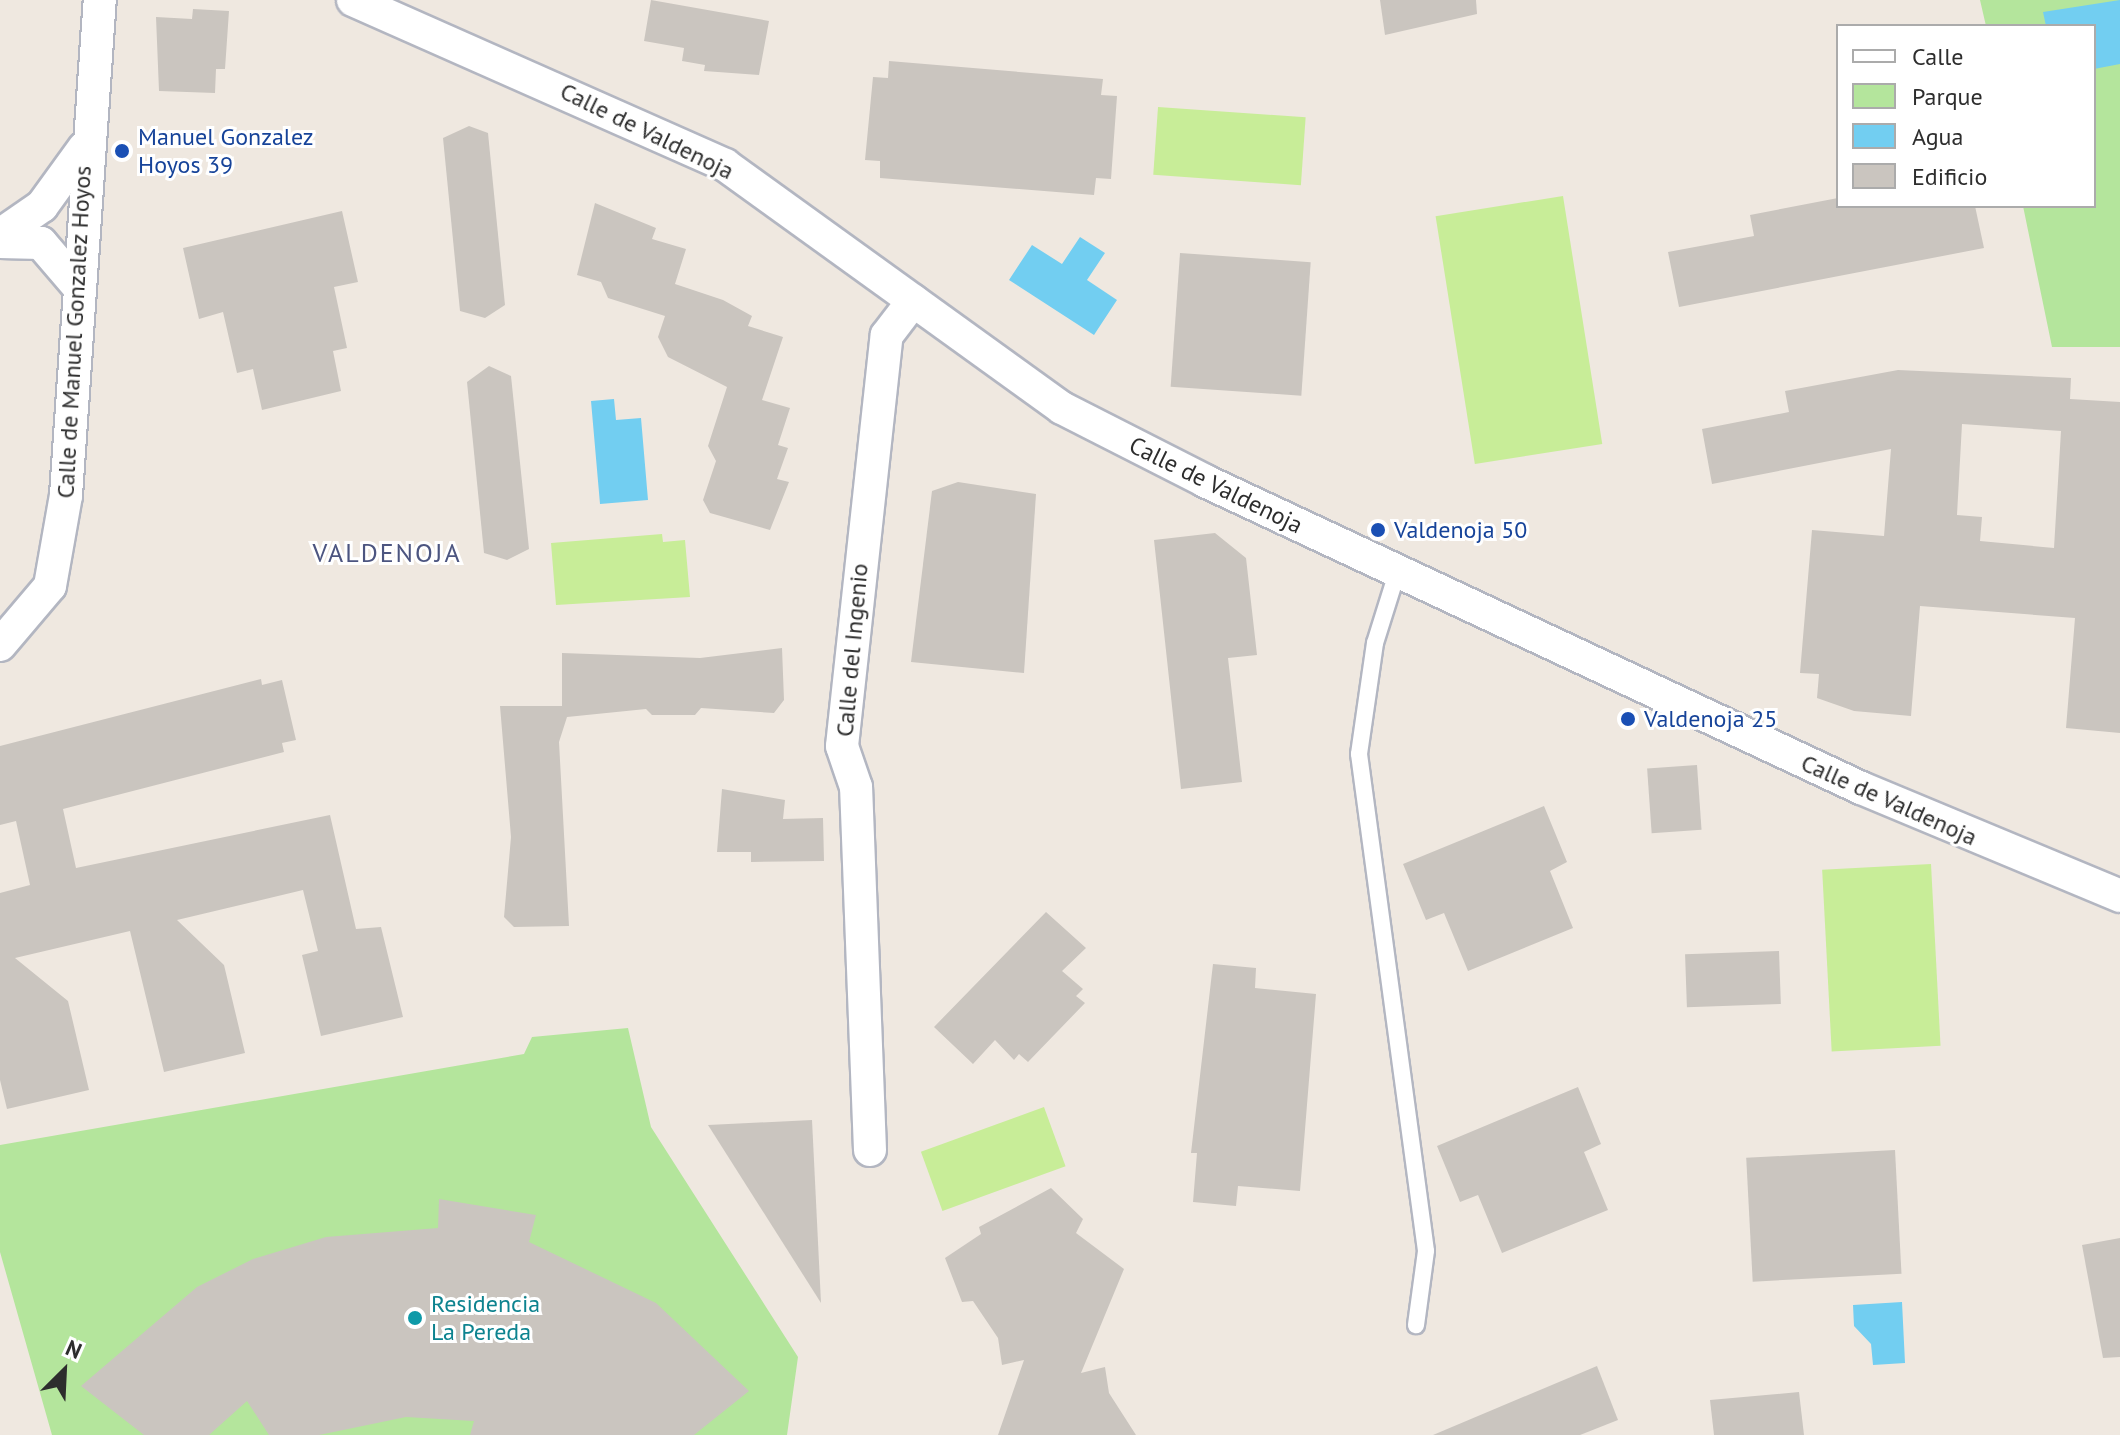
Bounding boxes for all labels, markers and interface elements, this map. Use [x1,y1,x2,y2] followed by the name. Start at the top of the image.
[1836,24,2096,208] legend
[1912,41,1963,72] text: Calle
[555,76,739,186] street label: Calle de Valdenoja
[1912,81,1983,112] text: Parque
[1912,121,1963,152] text: Agua
[138,123,314,179] place label: Manuel Gonzalez Hoyos 39
[113,142,131,160] marker: Manuel Gonzalez Hoyos 39
[1912,161,1987,192] text: Edificio
[51,165,97,499] street label: Calle de Manuel Gonzalez Hoyos
[1124,430,1308,540] street label: Calle de Valdenoja
[1394,516,1527,544] place label: Valdenoja 50
[1369,521,1387,539] marker: Valdenoja 50
[312,537,462,569] district label: VALDENOJA
[830,562,874,738] street label: Calle del Ingenio
[1644,705,1777,733] place label: Valdenoja 25
[1619,710,1637,728] marker: Valdenoja 25
[1796,748,1982,852] street label: Calle de Valdenoja
[431,1290,540,1346] place label: Residencia La Pereda
[406,1309,424,1327] marker: Residencia La Pereda
[24,1331,104,1411] north arrow
[61,1333,86,1365] text: N

